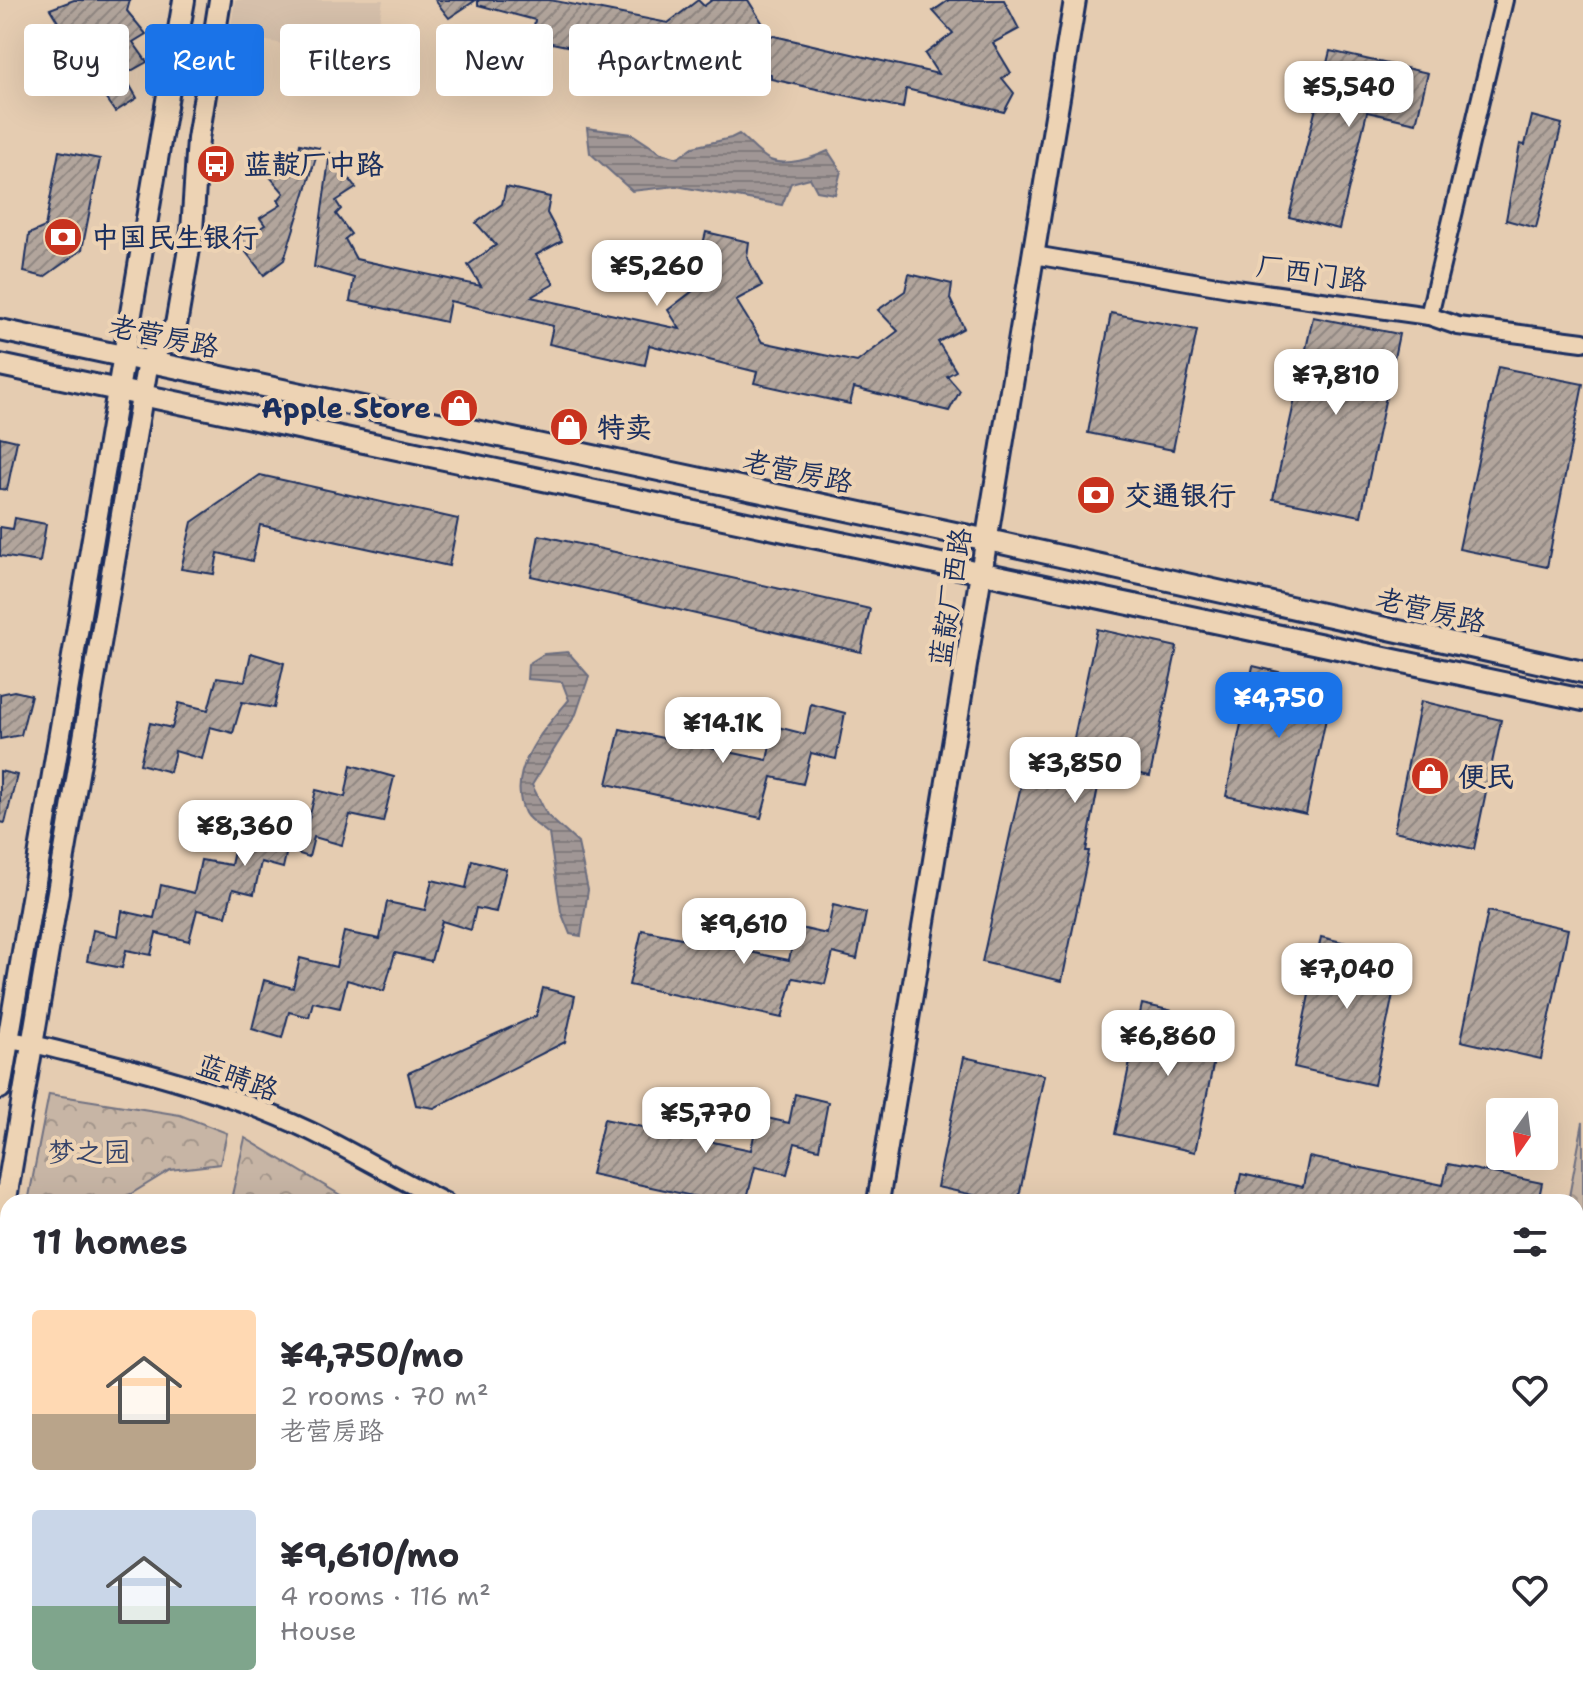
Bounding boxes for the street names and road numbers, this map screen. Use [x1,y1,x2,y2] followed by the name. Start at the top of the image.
[1254,246,1370,300] street label: 厂西门路
[105,306,223,366] street label: 老营房路
[739,441,857,501] street label: 老营房路
[920,525,980,669] street label: 蓝靛厂西路
[1372,579,1490,641] street label: 老营房路
[192,1045,284,1109] street label: 蓝晴路

